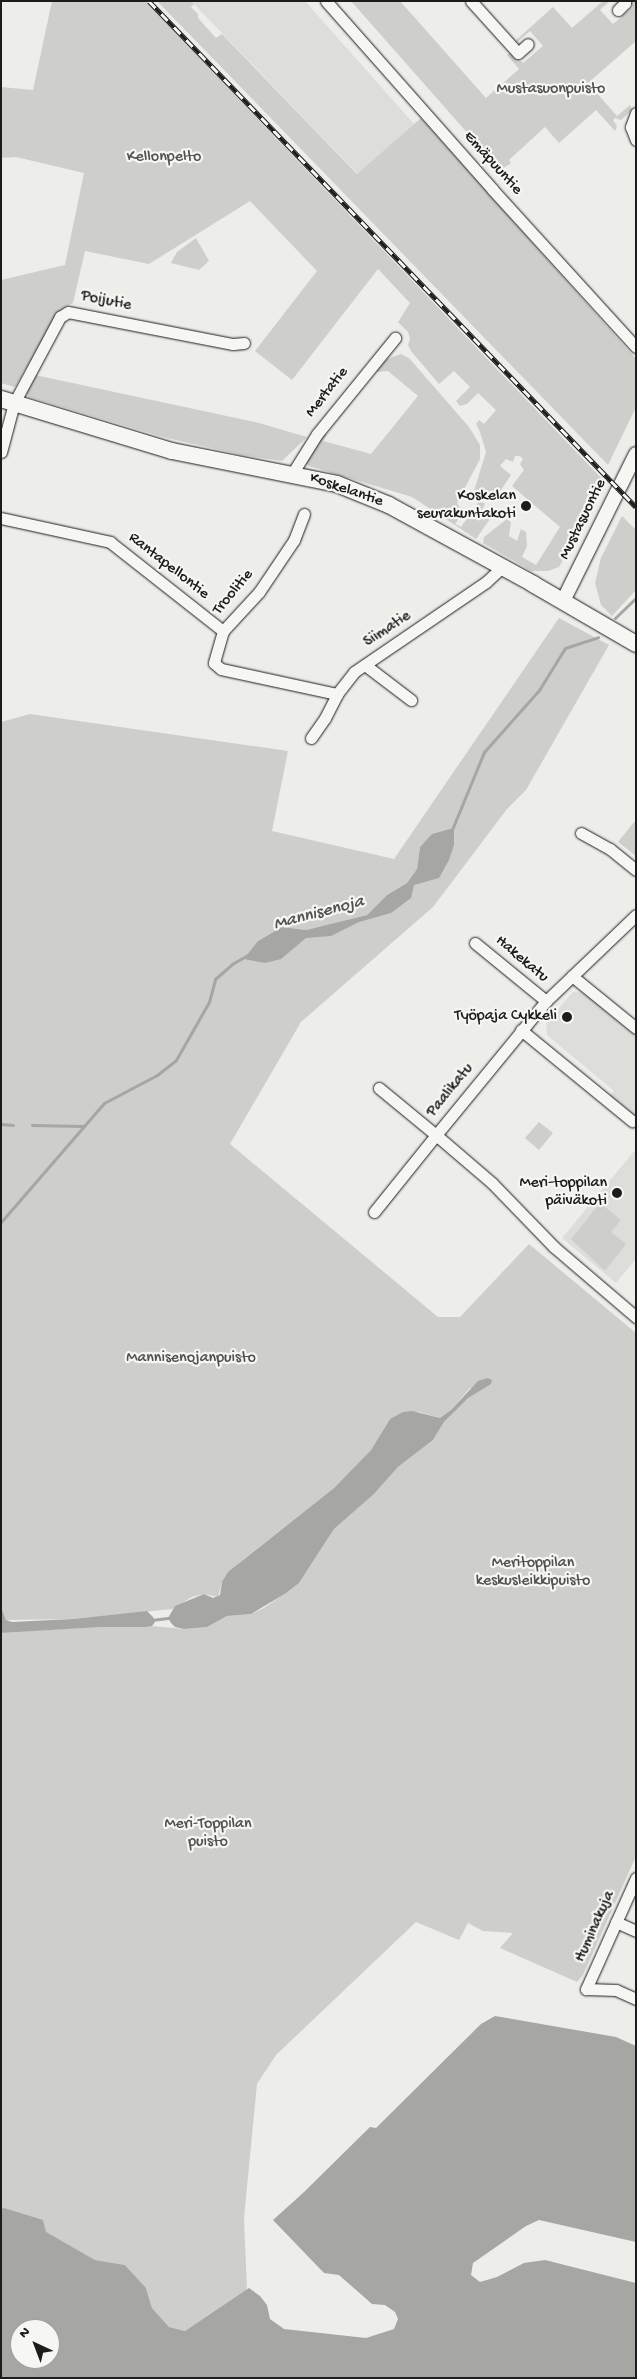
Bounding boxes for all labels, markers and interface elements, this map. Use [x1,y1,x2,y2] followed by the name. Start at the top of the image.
[497,80,605,100] park label: Mustasuonpuisto
[458,128,526,200] street label: Emäpuuntie
[127,148,201,168] park label: Kellonpelto
[79,288,133,316] street label: Poijutie
[302,364,354,422] street label: Mertatie
[307,469,385,513] street label: Koskelantie
[556,476,612,564] street label: Mustasuontie
[417,487,516,525] place label: Koskelan seurakuntakoti
[520,500,532,512] marker: Koskelan seurakuntakoti
[124,529,212,605] street label: Rantapellontie
[209,566,259,620] street label: Troolitie
[361,607,415,653] street label: Siimatie
[272,892,366,936] water label: Mannisenoja
[491,932,551,988] street label: Hakekatu
[455,1007,557,1027] place label: Työpaja Cykkeli
[561,1011,573,1023] marker: Työpaja Cykkeli
[424,1060,478,1122] street label: Paalikatu
[519,1174,607,1212] place label: Meri-toppilan päiväkoti
[611,1187,623,1199] marker: Meri-toppilan päiväkoti
[126,1349,256,1369] park label: Mannisenojanpuisto
[476,1554,590,1592] park label: Meritoppilan keskusleikkipuisto
[164,1815,252,1853] park label: Meri-Toppilan puisto
[572,1888,620,1966] street label: Huminakuja
[10,2319,60,2369] north arrow
[16,2324,34,2343] text: N

